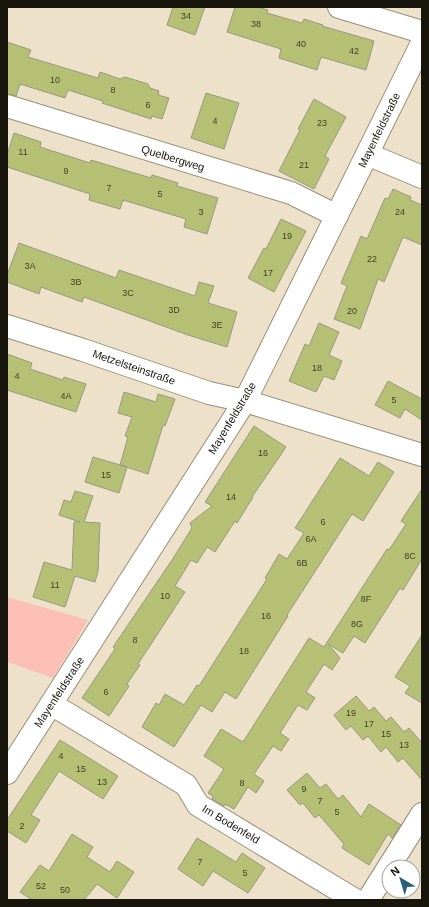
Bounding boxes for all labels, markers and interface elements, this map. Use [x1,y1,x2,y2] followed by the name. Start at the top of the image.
[181,11,191,21] house number: 34
[251,19,261,29] house number: 38
[296,39,306,49] house number: 40
[349,46,359,56] house number: 42
[50,75,60,85] house number: 10
[110,85,116,95] house number: 8
[356,91,402,169] street label: Mayenfeldstraße
[145,100,151,110] house number: 6
[212,116,218,126] house number: 4
[317,118,327,128] house number: 23
[140,143,206,173] street label: Quelbergweg
[18,147,28,157] house number: 11
[299,160,309,170] house number: 21
[63,166,69,176] house number: 9
[106,183,112,193] house number: 7
[157,189,163,199] house number: 5
[198,207,204,217] house number: 3
[395,207,405,217] house number: 24
[282,231,292,241] house number: 19
[367,254,377,264] house number: 22
[24,261,36,271] house number: 3A
[263,268,273,278] house number: 17
[70,277,82,287] house number: 3B
[122,288,134,298] house number: 3C
[168,305,180,315] house number: 3D
[347,306,357,316] house number: 20
[211,320,223,330] house number: 3E
[91,347,177,387] street label: Metzelsteinstraße
[312,363,322,373] house number: 18
[14,371,20,381] house number: 4
[206,380,258,456] street label: Mayenfeldstraße
[60,391,72,401] house number: 4A
[391,395,397,405] house number: 5
[258,448,268,458] house number: 16
[101,470,111,480] house number: 15
[226,492,236,502] house number: 14
[320,517,326,527] house number: 6
[305,534,317,544] house number: 6A
[404,551,416,561] house number: 8C
[296,558,308,568] house number: 6B
[50,580,60,590] house number: 11
[160,591,170,601] house number: 10
[361,594,372,604] house number: 8F
[261,611,271,621] house number: 16
[351,619,363,629] house number: 8G
[132,635,138,645] house number: 8
[239,646,249,656] house number: 18
[32,654,86,730] street label: Mayenfeldstraße
[103,687,109,697] house number: 6
[346,708,356,718] house number: 19
[364,719,374,729] house number: 17
[381,729,391,739] house number: 15
[399,740,409,750] house number: 13
[58,751,64,761] house number: 4
[76,764,86,774] house number: 15
[97,777,107,787] house number: 13
[239,778,245,788] house number: 8
[301,784,307,794] house number: 9
[317,796,323,806] house number: 7
[200,802,262,846] street label: Im Bodenfeld
[334,807,340,817] house number: 5
[19,821,25,831] house number: 2
[197,857,203,867] house number: 7
[381,859,421,899] north arrow
[388,864,402,878] text: N
[242,868,248,878] house number: 5
[36,881,46,891] house number: 52
[60,885,70,895] house number: 50

